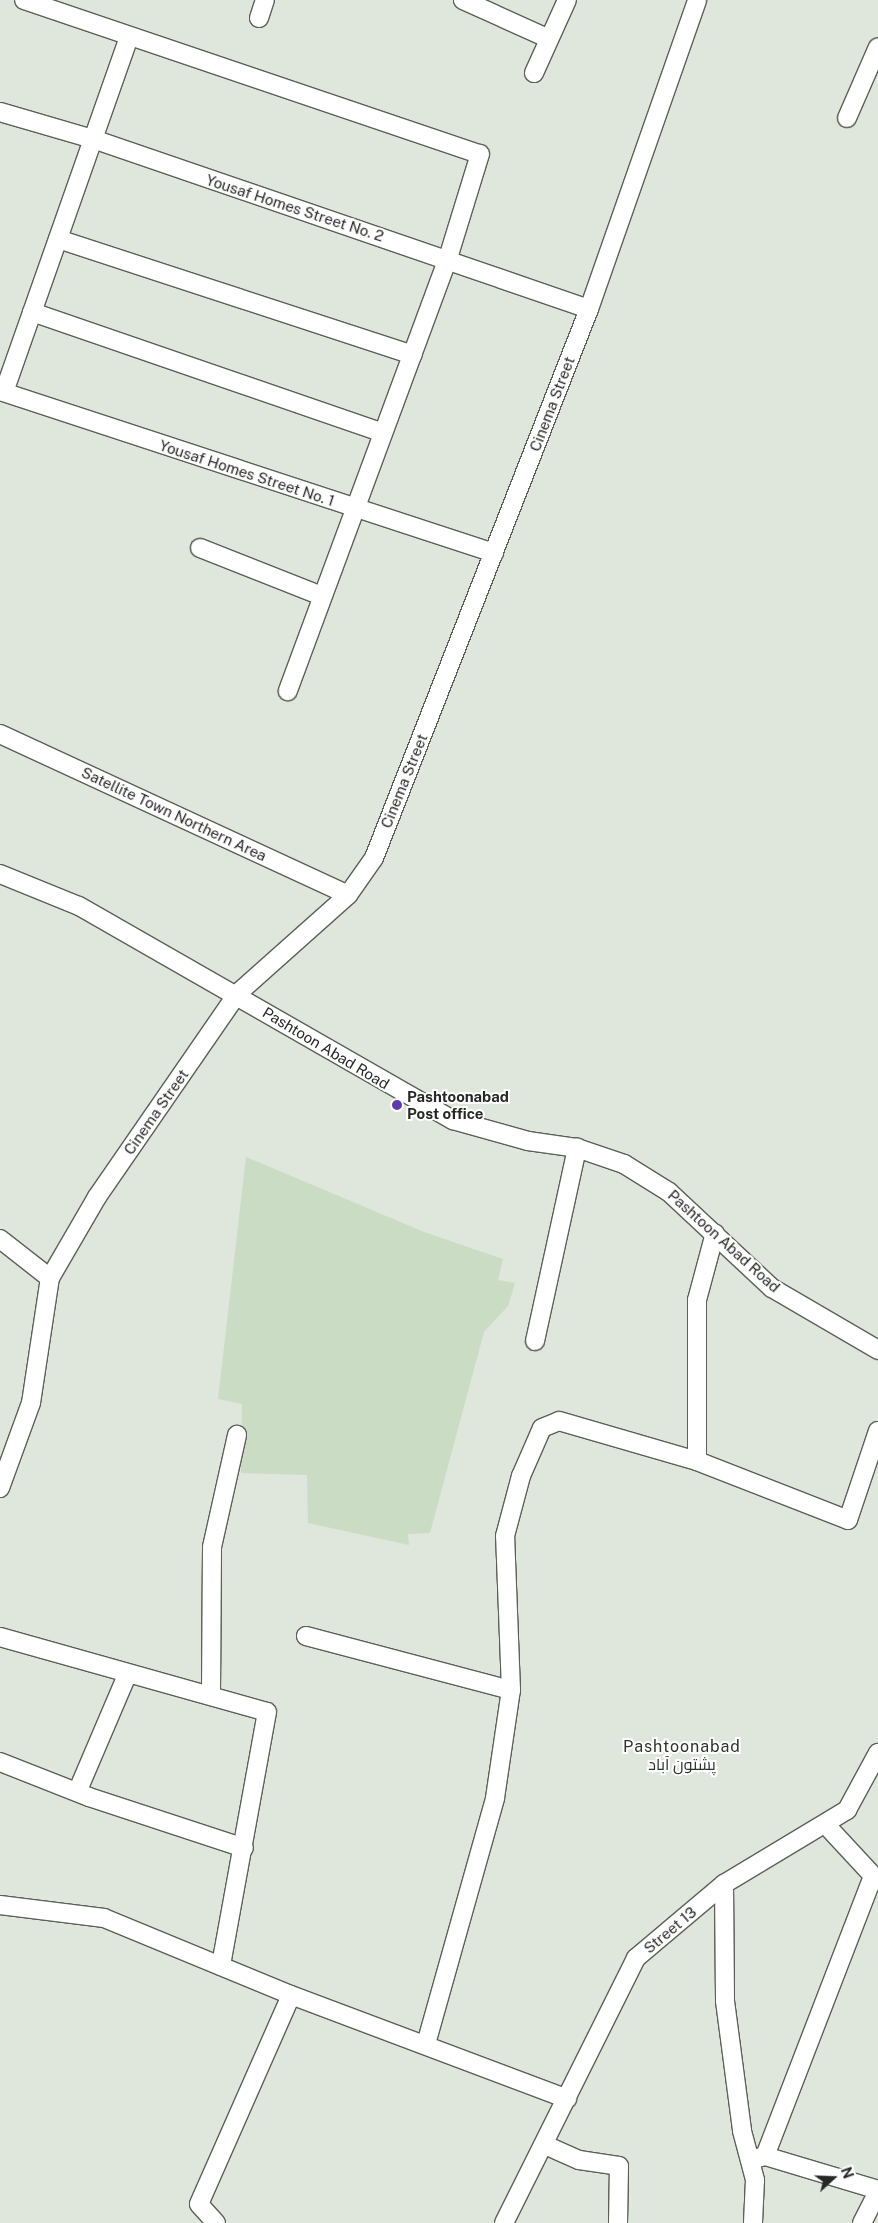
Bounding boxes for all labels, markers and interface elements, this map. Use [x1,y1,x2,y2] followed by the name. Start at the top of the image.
[204,171,386,245] street label: Yousaf Homes Street No. 2
[526,354,578,454] street label: Cinema Street
[157,436,337,510] street label: Yousaf Homes Street No. 1
[377,731,431,831] street label: Cinema Street
[79,763,269,865] street label: Satellite Town Northern Area
[259,1003,393,1093] street label: Pashtoon Abad Road
[120,1066,192,1158] street label: Cinema Street
[407,1087,509,1122] place label: Pashtoonabad Post office
[391,1099,403,1111] marker: Pashtoonabad Post office
[664,1186,784,1296] street label: Pashtoon Abad Road
[622,1737,742,1775] district label: Pashtoonabad پشتون آباد
[640,1903,700,1957] street label: Street 13
[808,2153,858,2203] north arrow
[838,2165,856,2181] text: N

